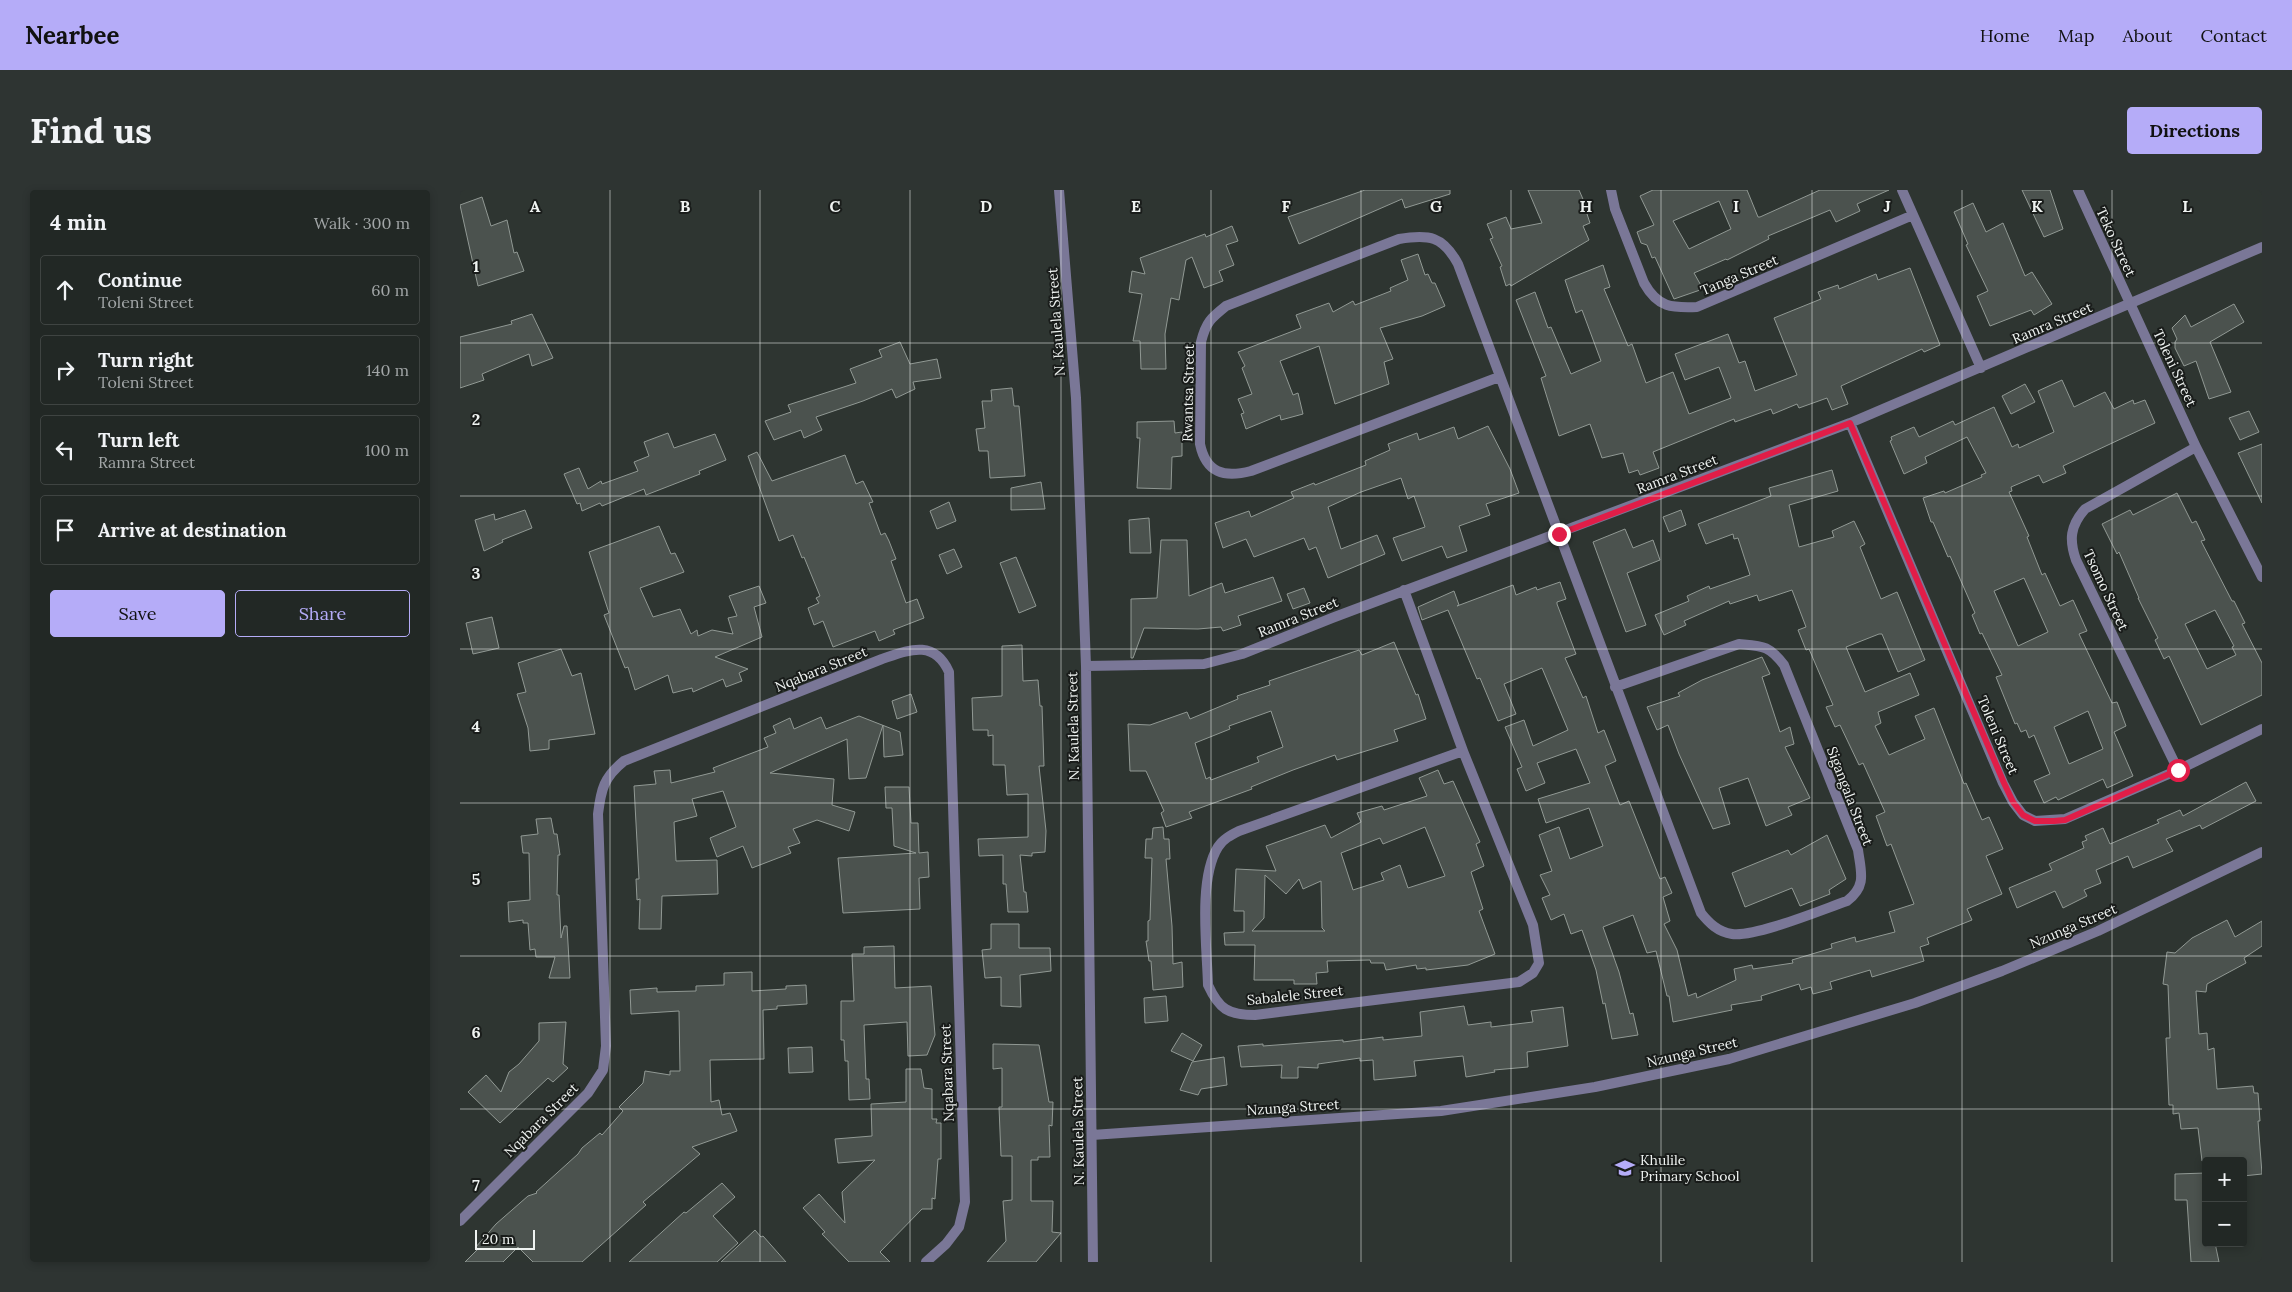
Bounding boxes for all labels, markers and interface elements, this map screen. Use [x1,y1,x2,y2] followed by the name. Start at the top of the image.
[25,20,119,51] text: Nearbee
[1980,24,2030,47] text: Home
[2058,24,2094,47] text: Map
[2122,24,2172,47] text: About
[2200,24,2267,47] text: Contact
[2127,107,2262,154] button: Directions
[30,108,152,153] text: Find us
[530,196,541,216] text: A
[680,196,691,216] text: B
[829,196,841,216] text: C
[980,196,992,216] text: D
[1131,196,1141,216] text: E
[1281,196,1291,216] text: F
[1430,196,1442,216] text: G
[1580,196,1593,216] text: H
[1733,196,1739,216] text: I
[1883,196,1891,216] text: J
[2031,196,2043,216] text: K
[2182,196,2192,216] text: L
[2092,204,2140,280] street label: Teko Street
[50,209,107,236] text: 4 min
[314,213,410,233] text: Walk · 300 m
[1697,250,1781,299] street label: Tanga Street
[473,256,479,276] text: 1
[1043,267,1069,377] street label: N. Kaulela Street
[98,268,182,292] text: Continue
[51,276,79,304] icon: ahead
[371,280,409,300] text: 60 m
[98,292,194,312] text: Toleni Street
[2009,298,2095,348] street label: Ramra Street
[2149,326,2201,410] street label: Toleni Street
[1178,343,1198,442] street label: Rwantsa Street
[98,348,194,372] text: Turn right
[51,356,79,384] icon: right
[366,360,409,380] text: 140 m
[98,372,194,392] text: Toleni Street
[472,409,480,429] text: 2
[98,428,179,452] text: Turn left
[51,436,79,464] icon: left
[365,440,409,460] text: 100 m
[1634,450,1720,498] street label: Ramra Street
[98,452,195,472] text: Ramra Street
[51,516,79,544] icon: arrive
[98,518,287,542] text: Arrive at destination
[1548,523,1571,546] route end
[2079,547,2133,634] street label: Tsomo Street
[472,563,481,583] text: 3
[50,590,225,637] button: Save
[235,590,410,637] button: Share
[1255,592,1341,641] street label: Ramra Street
[772,642,870,696] street label: Nqabara Street
[1063,671,1083,780] street label: N. Kaulela Street
[1973,693,2023,778] street label: Toleni Street
[472,716,481,736] text: 4
[1823,744,1877,849] street label: Sigangala Street
[2167,759,2190,782] route start
[472,869,481,889] text: 5
[2027,899,2120,952] street label: Nzunga Street
[1246,981,1345,1009] street label: Sabalele Street
[471,1022,481,1042] text: 6
[936,1023,958,1122] street label: Nqabara Street
[1645,1033,1740,1071] street label: Nzunga Street
[1068,1076,1088,1185] street label: N. Kaulela Street
[500,1079,582,1161] street label: Nqabara Street
[1246,1095,1341,1119] street label: Nzunga Street
[1640,1151,1740,1185] place label: Khulile Primary School
[1614,1157,1636,1179] school or university icon: Khulile Primary School
[2202,1157,2247,1247] map controls
[2202,1157,2247,1202] button: +
[472,1175,480,1195] text: 7
[2202,1202,2247,1247] button: −
[475,1227,535,1250] scale bar
[482,1230,514,1248] text: 20 m

